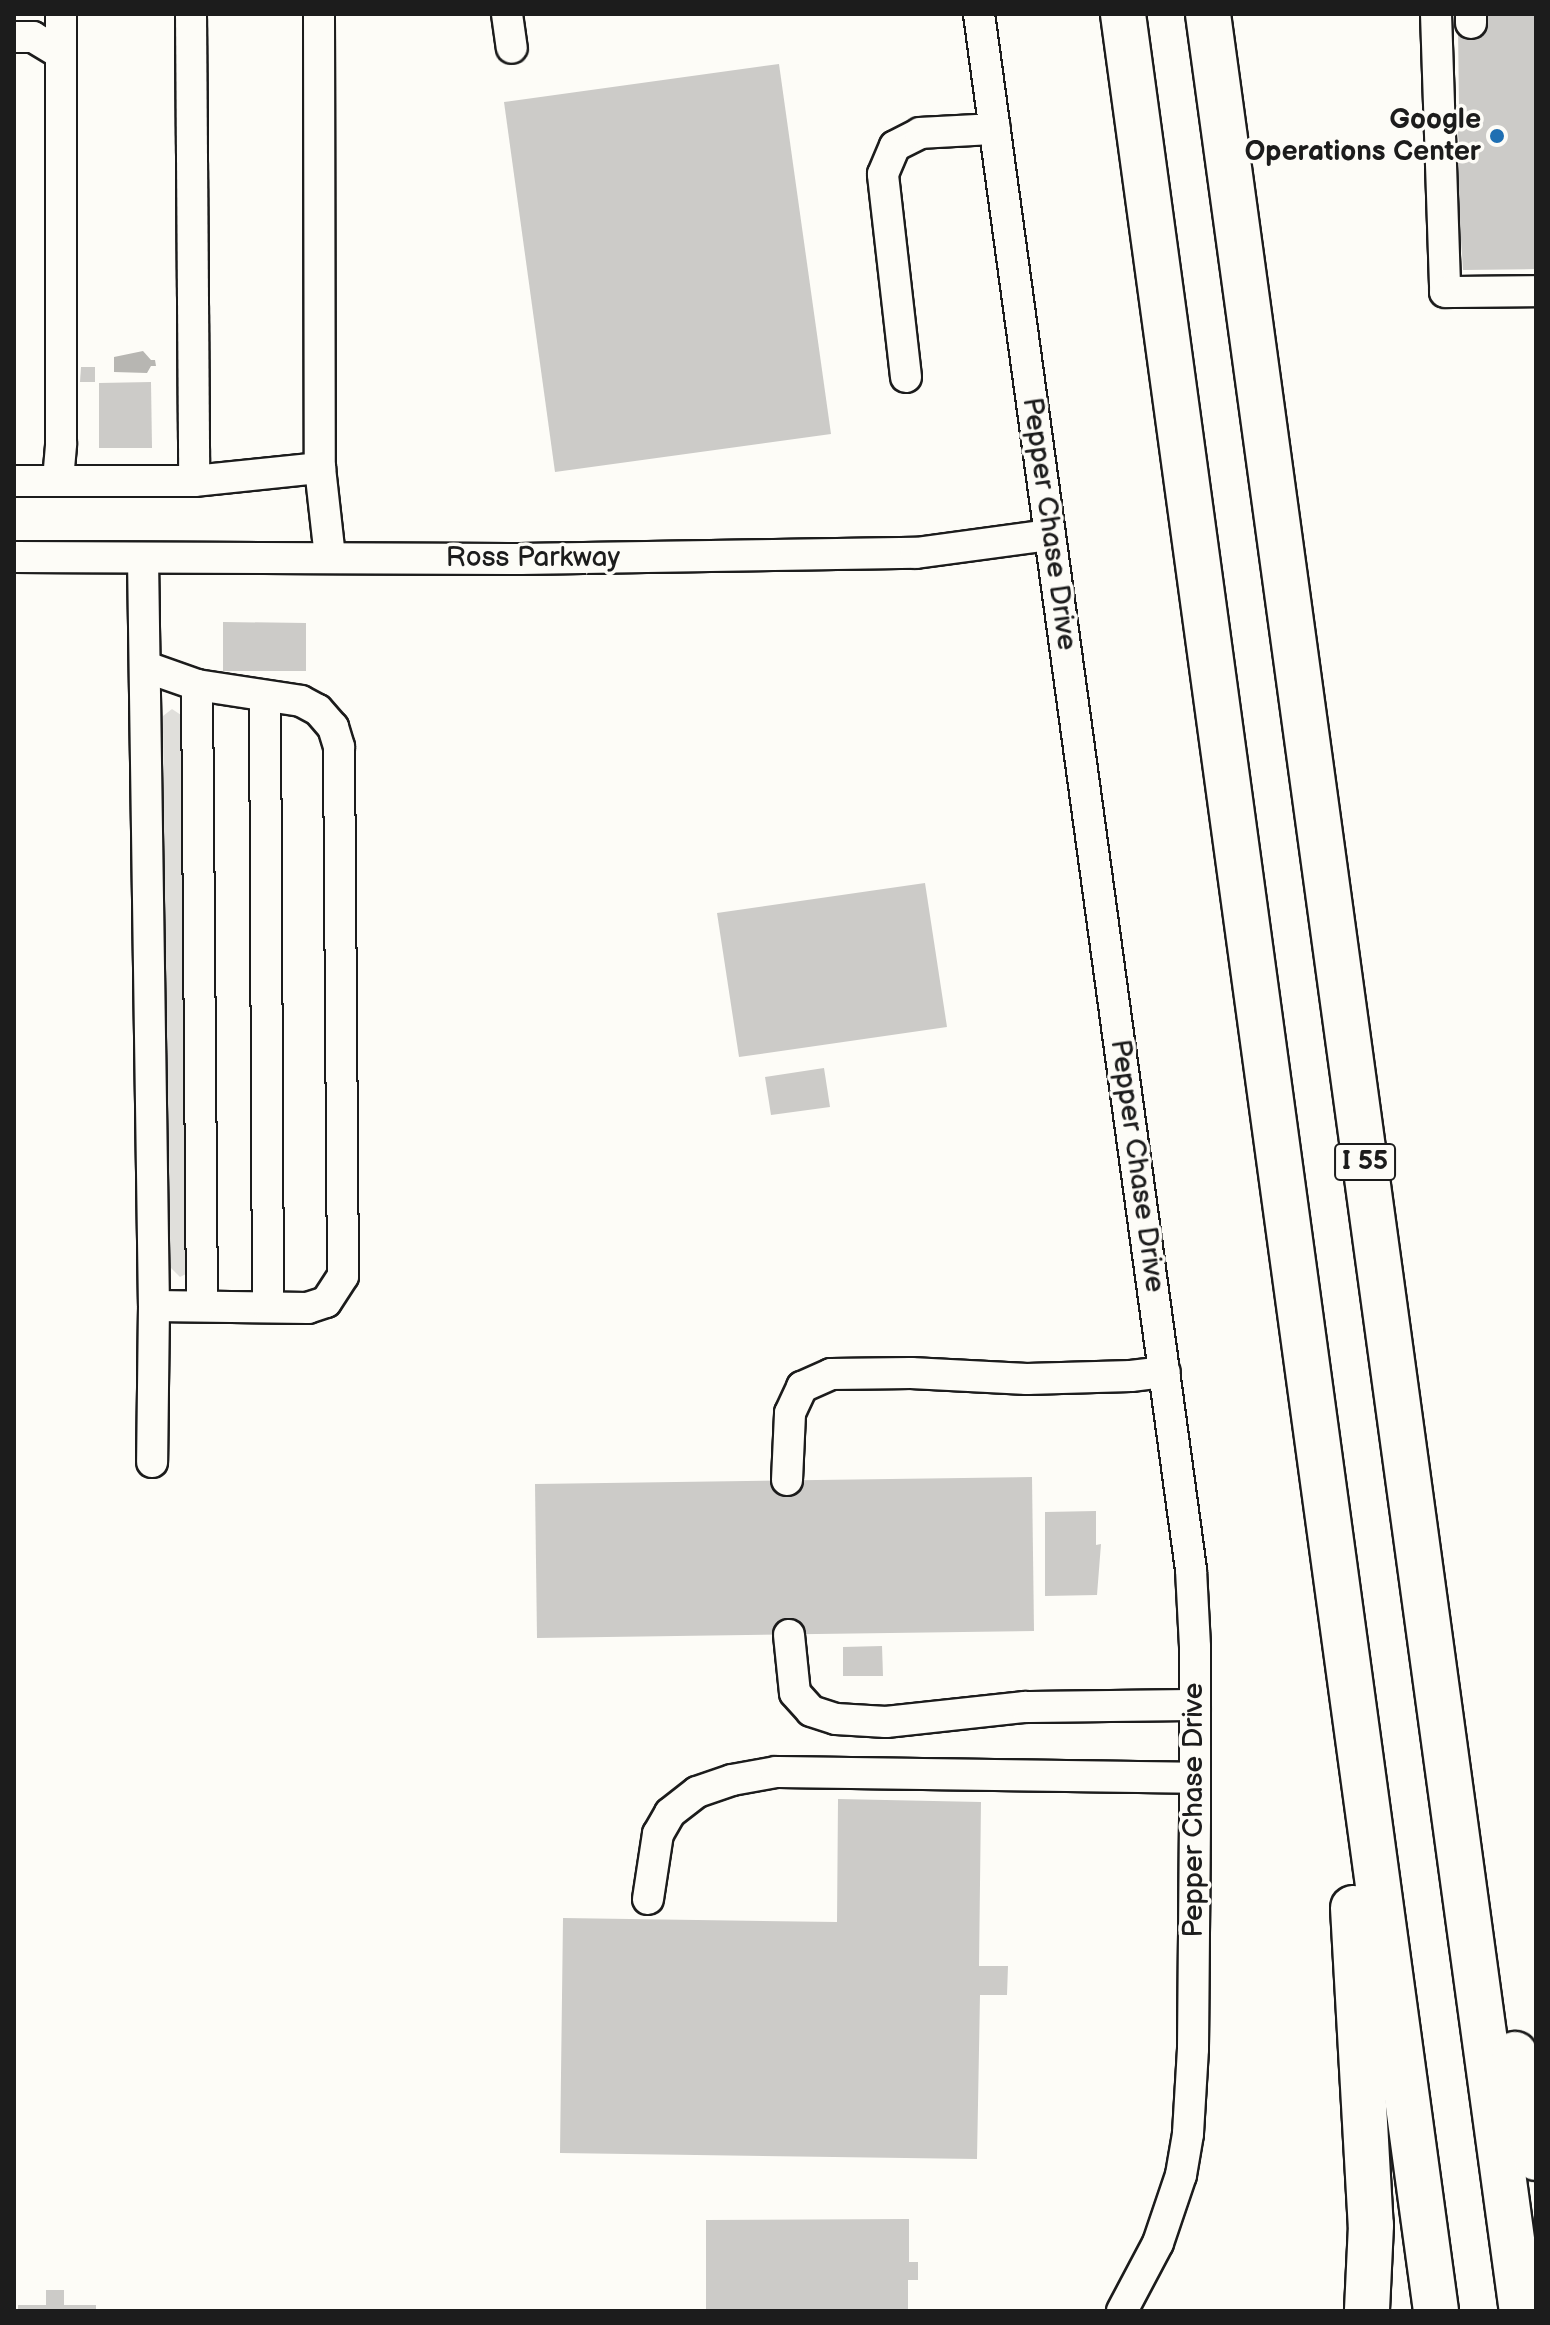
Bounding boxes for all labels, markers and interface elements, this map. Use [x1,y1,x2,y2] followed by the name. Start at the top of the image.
[1245,103,1481,169] place label: Google Operations Center
[1488,127,1506,145] marker: Google Operations Center
[1015,395,1083,653] street label: Pepper Chase Drive
[446,541,620,575] street label: Ross Parkway
[1103,1037,1171,1295] street label: Pepper Chase Drive
[1333,1140,1397,1184] road number: I 55
[1177,1683,1211,1937] street label: Pepper Chase Drive

